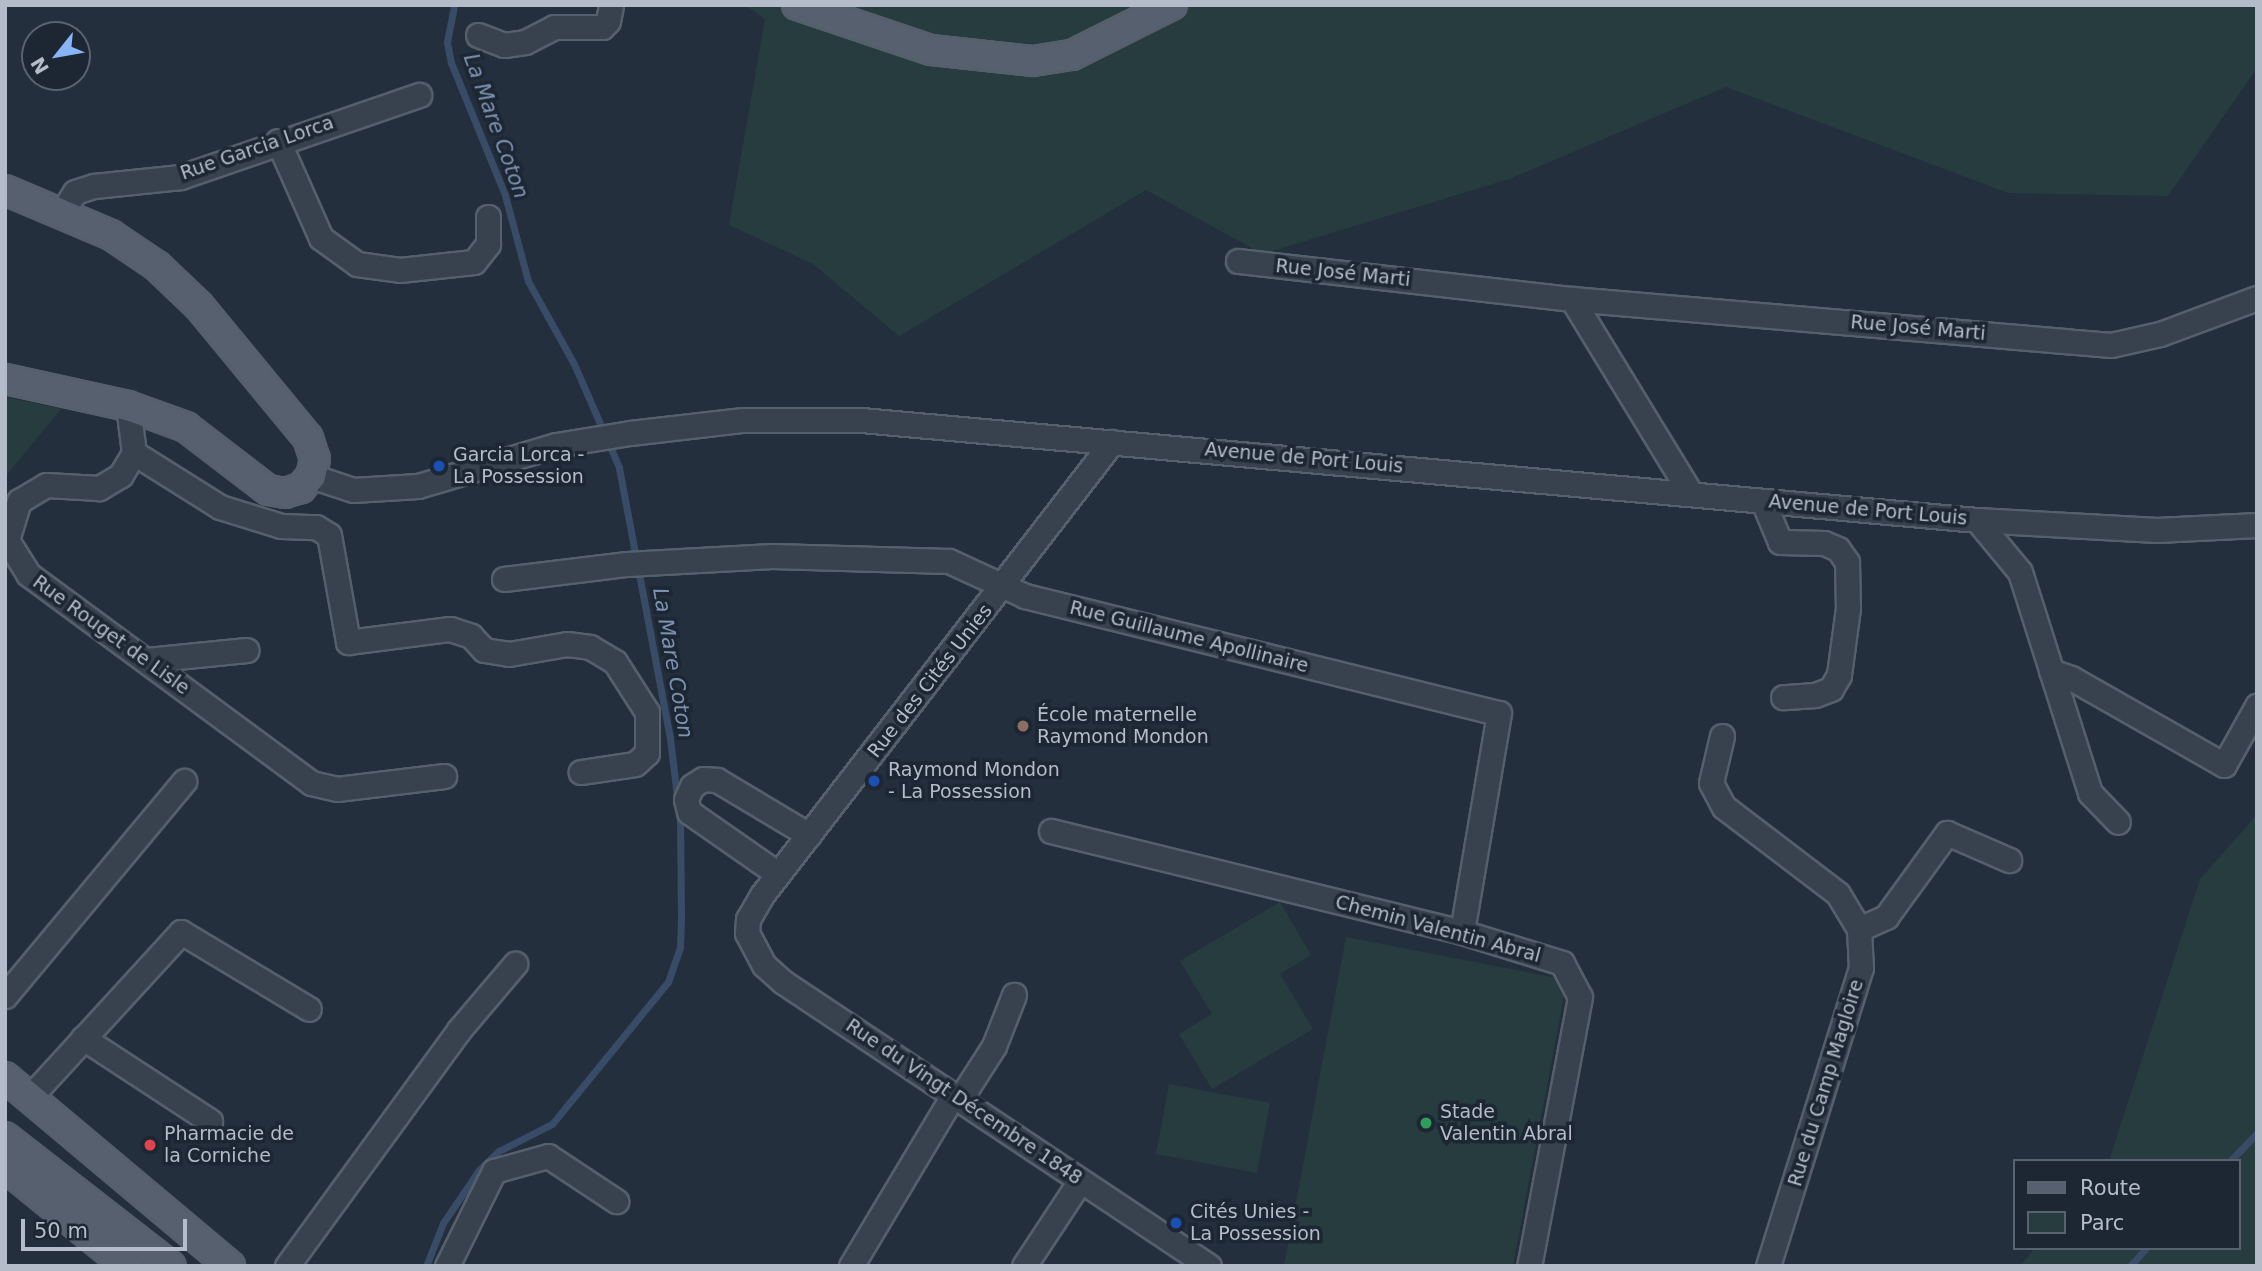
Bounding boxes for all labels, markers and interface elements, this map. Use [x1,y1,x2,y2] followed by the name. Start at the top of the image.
[21,21,91,91] north arrow
[458,50,534,202] water label: La Mare Coton
[26,53,53,78] text: N
[177,111,337,185] street label: Rue Garcia Lorca
[1274,255,1412,291] street label: Rue José Marti
[1849,311,1987,345] street label: Rue José Marti
[1204,438,1404,478] street label: Avenue de Port Louis
[453,444,584,488] place label: Garcia Lorca - La Possession
[431,458,447,474] marker: Garcia Lorca - La Possession
[1768,490,1968,530] street label: Avenue de Port Louis
[28,571,194,699] street label: Rue Rouget de Lisle
[647,586,699,740] water label: La Mare Coton
[1067,596,1311,678] street label: Rue Guillaume Apollinaire
[863,600,997,762] street label: Rue des Cités Unies
[1037,704,1209,748] place label: École maternelle Raymond Mondon
[1015,718,1031,734] marker: École maternelle Raymond Mondon
[888,759,1060,803] place label: Raymond Mondon - La Possession
[866,773,882,789] marker: Raymond Mondon - La Possession
[1333,891,1543,967] street label: Chemin Valentin Abral
[1784,977,1868,1189] street label: Rue du Camp Magloire
[841,1014,1087,1190] street label: Rue du Vingt Décembre 1848
[1440,1101,1573,1145] place label: Stade Valentin Abral
[1418,1115,1434,1131] marker: Stade Valentin Abral
[164,1123,294,1167] place label: Pharmacie de la Corniche
[142,1137,158,1153] marker: Pharmacie de la Corniche
[2014,1159,2241,1250] legend
[2080,1176,2141,1200] text: Route
[1190,1201,1321,1245] place label: Cités Unies - La Possession
[24,1204,191,1248] scale bar
[2080,1211,2124,1235] text: Parc
[1168,1215,1184,1231] marker: Cités Unies - La Possession
[34,1219,88,1243] text: 50 m

